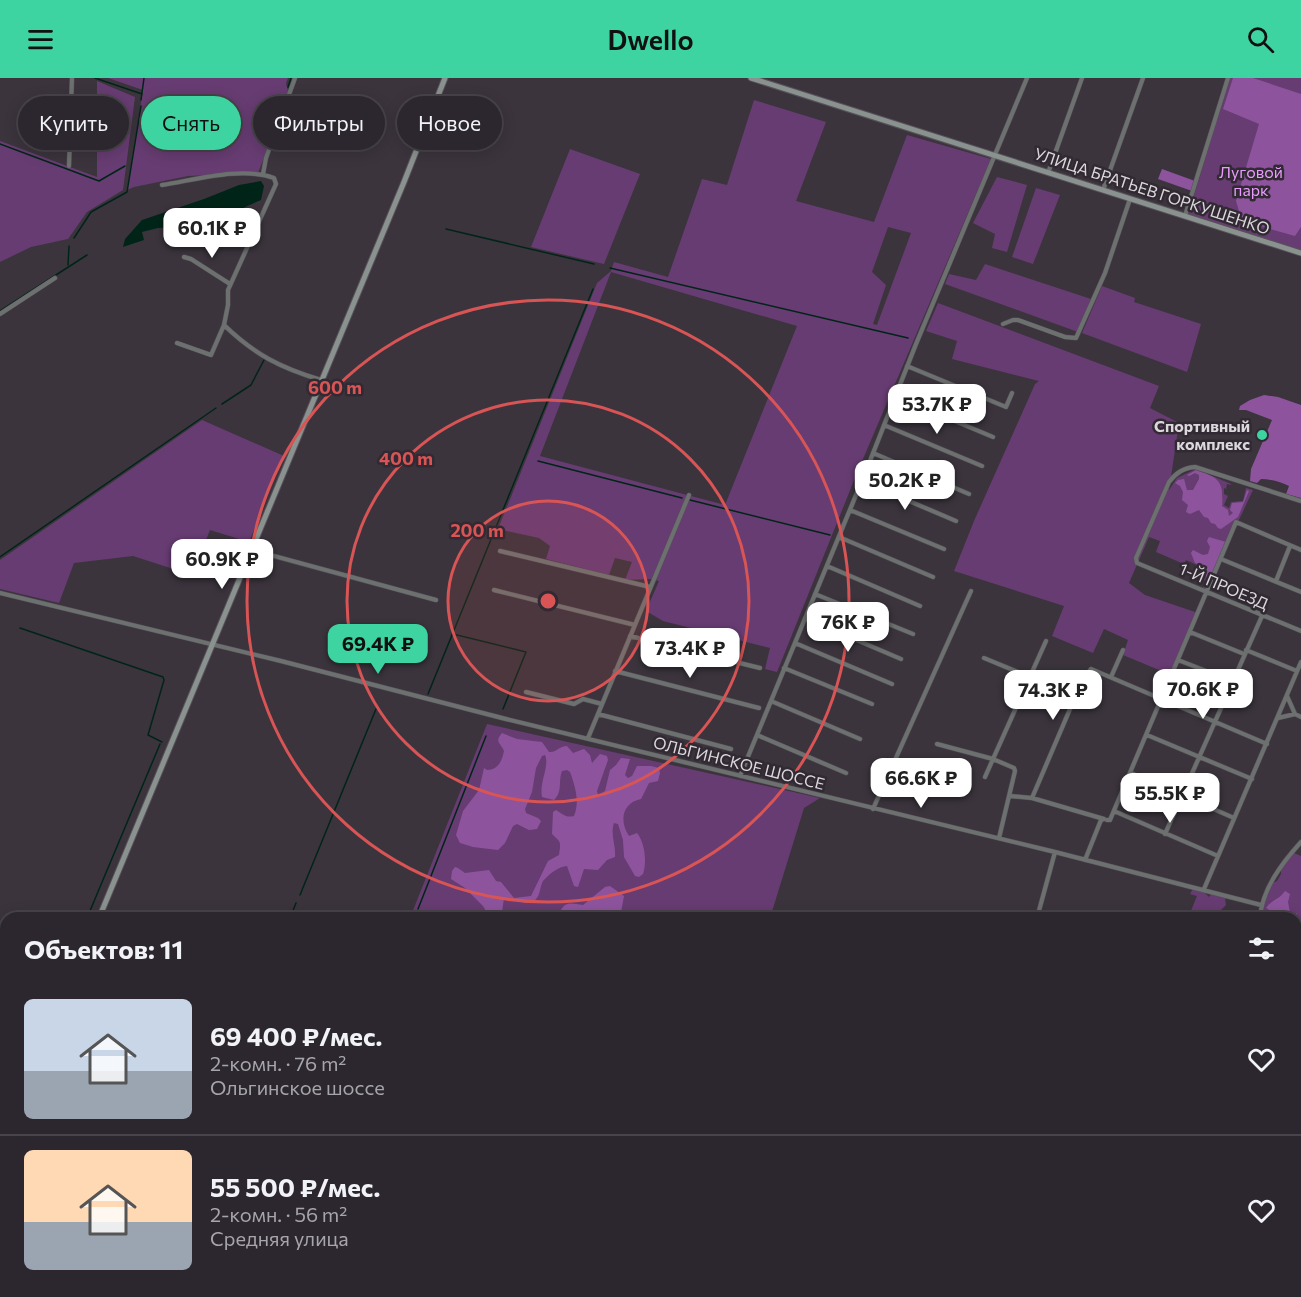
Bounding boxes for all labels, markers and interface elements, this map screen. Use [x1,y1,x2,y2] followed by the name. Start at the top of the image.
[24,23,57,56] icon: menu
[607,23,694,56] text: Dwello
[1244,23,1277,56] icon: search
[18,96,129,150] chip: Купить
[141,96,241,150] chip: Снять
[253,96,385,150] chip: Фильтры
[397,96,502,150] chip: Новое
[1032,143,1272,238] street label: УЛИЦА БРАТЬЕВ ГОРКУШЕНКО
[1219,162,1283,199] park label: Луговой парк
[157,208,267,259] pin: 60.1K ₽
[177,215,247,239] text: 60.1K ₽
[308,376,362,398] text: 600 m
[882,384,992,435] pin: 53.7K ₽
[902,391,972,415] text: 53.7K ₽
[1154,416,1250,453] place label: Спортивный комплекс
[1255,428,1269,442] marker: Спортивный комплекс
[379,447,433,469] text: 400 m
[850,460,960,511] pin: 50.2K ₽
[869,467,941,491] text: 50.2K ₽
[450,519,504,541] text: 200 m
[167,539,277,590] pin: 60.9K ₽
[185,546,259,570] text: 60.9K ₽
[1177,558,1272,613] street label: 1-Й ПРОЕЗД
[538,591,558,611] centre of rings
[806,602,890,653] pin: 76K ₽
[821,609,875,633] text: 76K ₽
[323,624,433,675] pin: 69.4K ₽
[635,628,745,679] pin: 73.4K ₽
[342,631,414,655] text: 69.4K ₽
[655,635,725,659] text: 73.4K ₽
[1148,669,1258,720] pin: 70.6K ₽
[998,670,1108,721] pin: 74.3K ₽
[1167,676,1239,700] text: 70.6K ₽
[1018,677,1088,701] text: 74.3K ₽
[651,732,827,793] street label: ОЛЬГИНСКОЕ ШОССЕ
[866,758,976,809] pin: 66.6K ₽
[885,765,957,789] text: 66.6K ₽
[1115,773,1225,824] pin: 55.5K ₽
[1135,780,1205,804] text: 55.5K ₽
[1245,932,1278,965] icon: filters
[24,933,183,964] text: Объектов: 11
[210,1020,382,1051] text: 69 400 ₽/мес.
[72,1023,144,1095] icon: home
[1245,1043,1278,1076] icon: heart
[210,1051,346,1075] text: 2-комн. · 76 m²
[210,1075,385,1099] text: Ольгинское шоссе
[210,1171,380,1202] text: 55 500 ₽/мес.
[72,1174,144,1246] icon: home
[1245,1194,1278,1227] icon: heart
[210,1202,347,1226] text: 2-комн. · 56 m²
[210,1226,349,1250] text: Средняя улица

